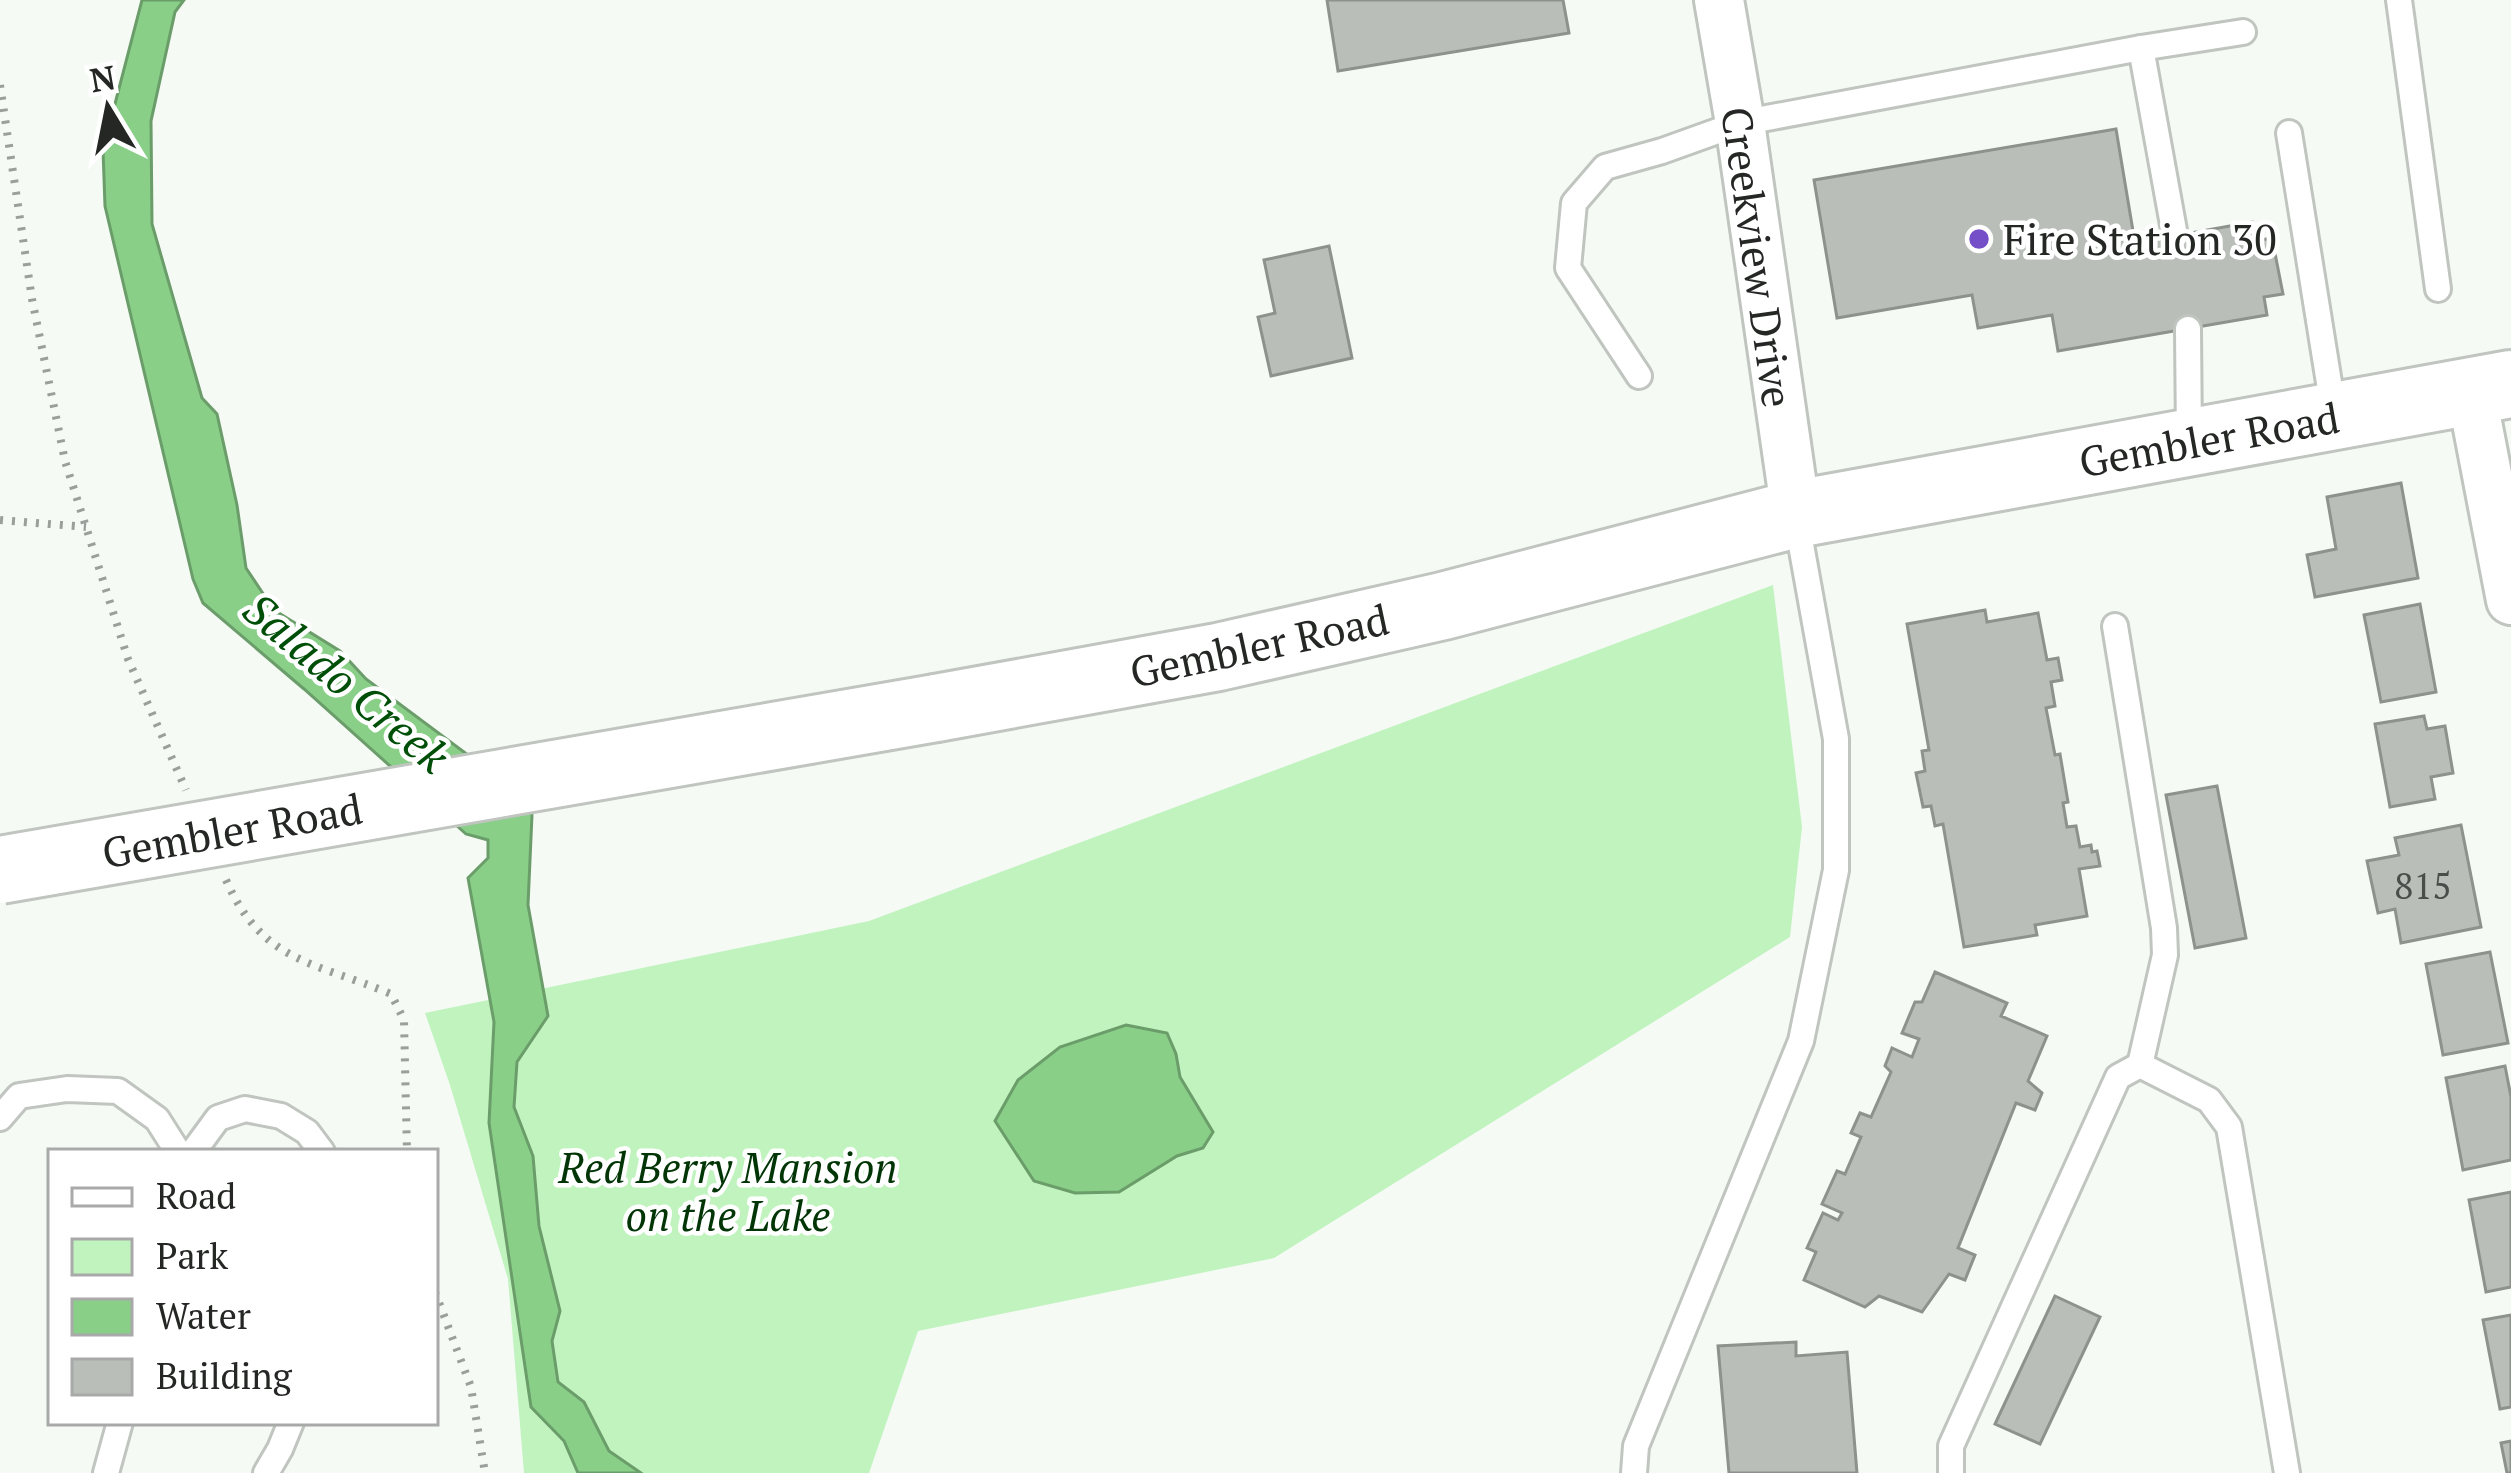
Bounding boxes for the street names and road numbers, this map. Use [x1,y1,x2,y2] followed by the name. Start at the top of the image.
[1709,103,1807,411] street label: Creekview Drive
[2075,389,2343,489] street label: Gembler Road
[1125,590,1393,700] street label: Gembler Road
[98,780,366,880] street label: Gembler Road

